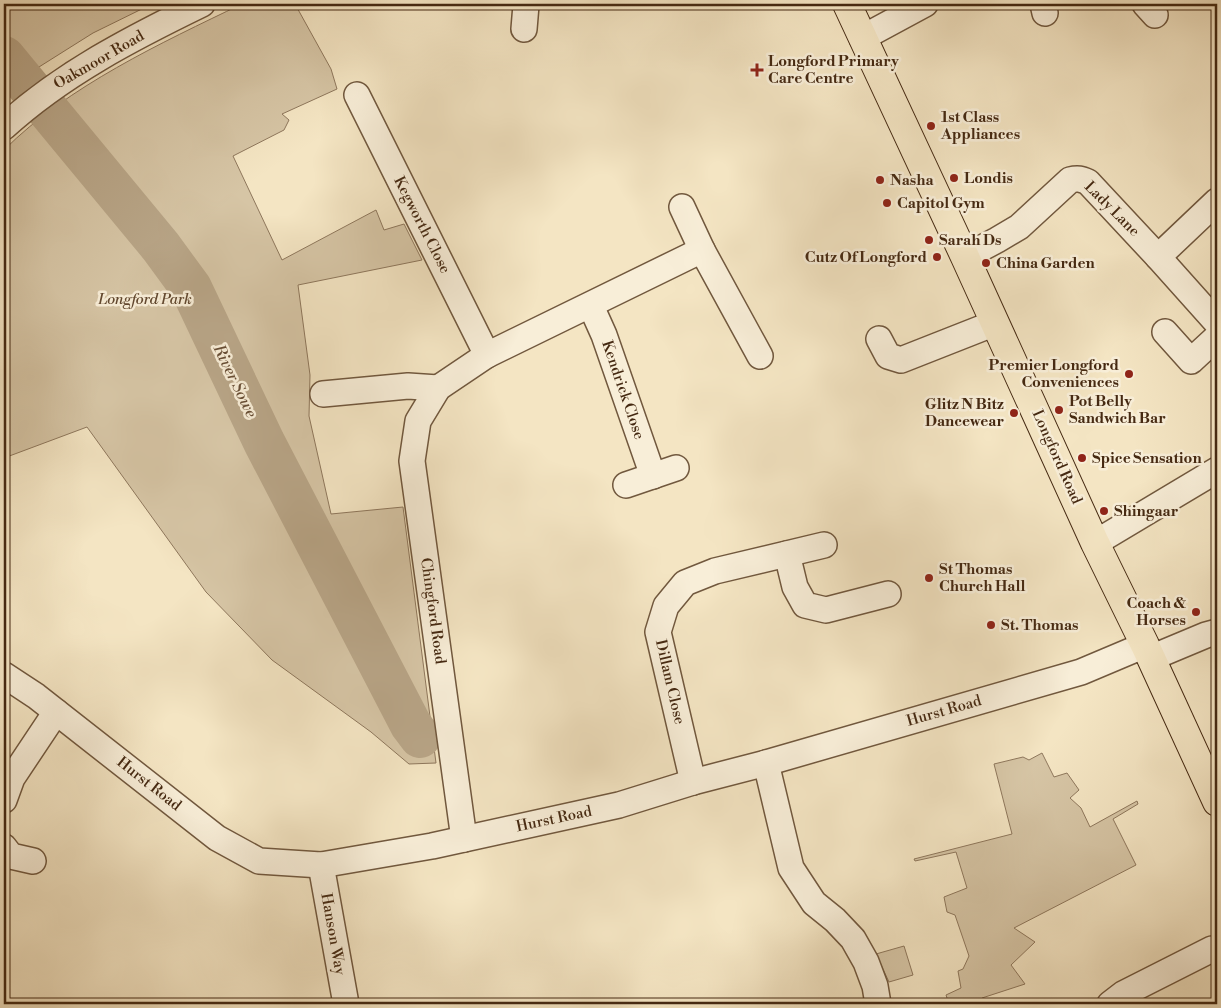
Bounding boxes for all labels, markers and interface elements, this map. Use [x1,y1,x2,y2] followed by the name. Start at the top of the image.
[50,26,148,94] street label: Oakmoor Road
[768,52,899,88] place label: Longford Primary Care Centre
[750,63,764,77] marker: Longford Primary Care Centre
[940,108,1020,144] place label: 1st Class Appliances
[925,120,937,132] marker: 1st Class Appliances
[964,169,1013,188] place label: Londis
[890,171,934,190] place label: Nasha
[948,172,960,184] marker: Londis
[389,173,455,277] street label: Kegworth Close
[874,174,886,186] marker: Nasha
[1080,177,1144,241] street label: Lady Lane
[897,194,985,213] place label: Capitol Gym
[881,197,893,209] marker: Capitol Gym
[939,231,1001,250] place label: Sarah Ds
[923,234,935,246] marker: Sarah Ds
[805,248,928,267] place label: Cutz Of Longford
[931,251,943,263] marker: Cutz Of Longford
[996,254,1095,273] place label: China Garden
[980,257,992,269] marker: China Garden
[97,290,192,309] park label: Longford Park
[597,338,649,442] street label: Kendrick Close
[208,340,262,421] water label: River Sowe
[989,356,1120,392] place label: Premier Longford Conveniences
[1123,368,1135,380] marker: Premier Longford Conveniences
[1069,392,1166,428] place label: Pot Belly Sandwich Bar
[925,395,1004,431] place label: Glitz N Bitz Dancewear
[1053,404,1065,416] marker: Pot Belly Sandwich Bar
[1008,407,1020,419] marker: Glitz N Bitz Dancewear
[1028,407,1086,508] street label: Longford Road
[1092,449,1202,468] place label: Spice Sensation
[1076,452,1088,464] marker: Spice Sensation
[1114,502,1179,521] place label: Shingaar
[1098,505,1110,517] marker: Shingaar
[416,557,450,666] street label: Chingford Road
[939,560,1025,596] place label: St Thomas Church Hall
[923,572,935,584] marker: St Thomas Church Hall
[1126,594,1186,630] place label: Coach & Horses
[1190,606,1202,618] marker: Coach & Horses
[1001,616,1078,635] place label: St. Thomas
[985,619,997,631] marker: St. Thomas
[651,638,689,726] street label: Dillam Close
[904,691,984,731] street label: Hurst Road
[113,753,186,815] street label: Hurst Road
[514,802,594,836] street label: Hurst Road
[316,891,350,977] street label: Hanson Way

